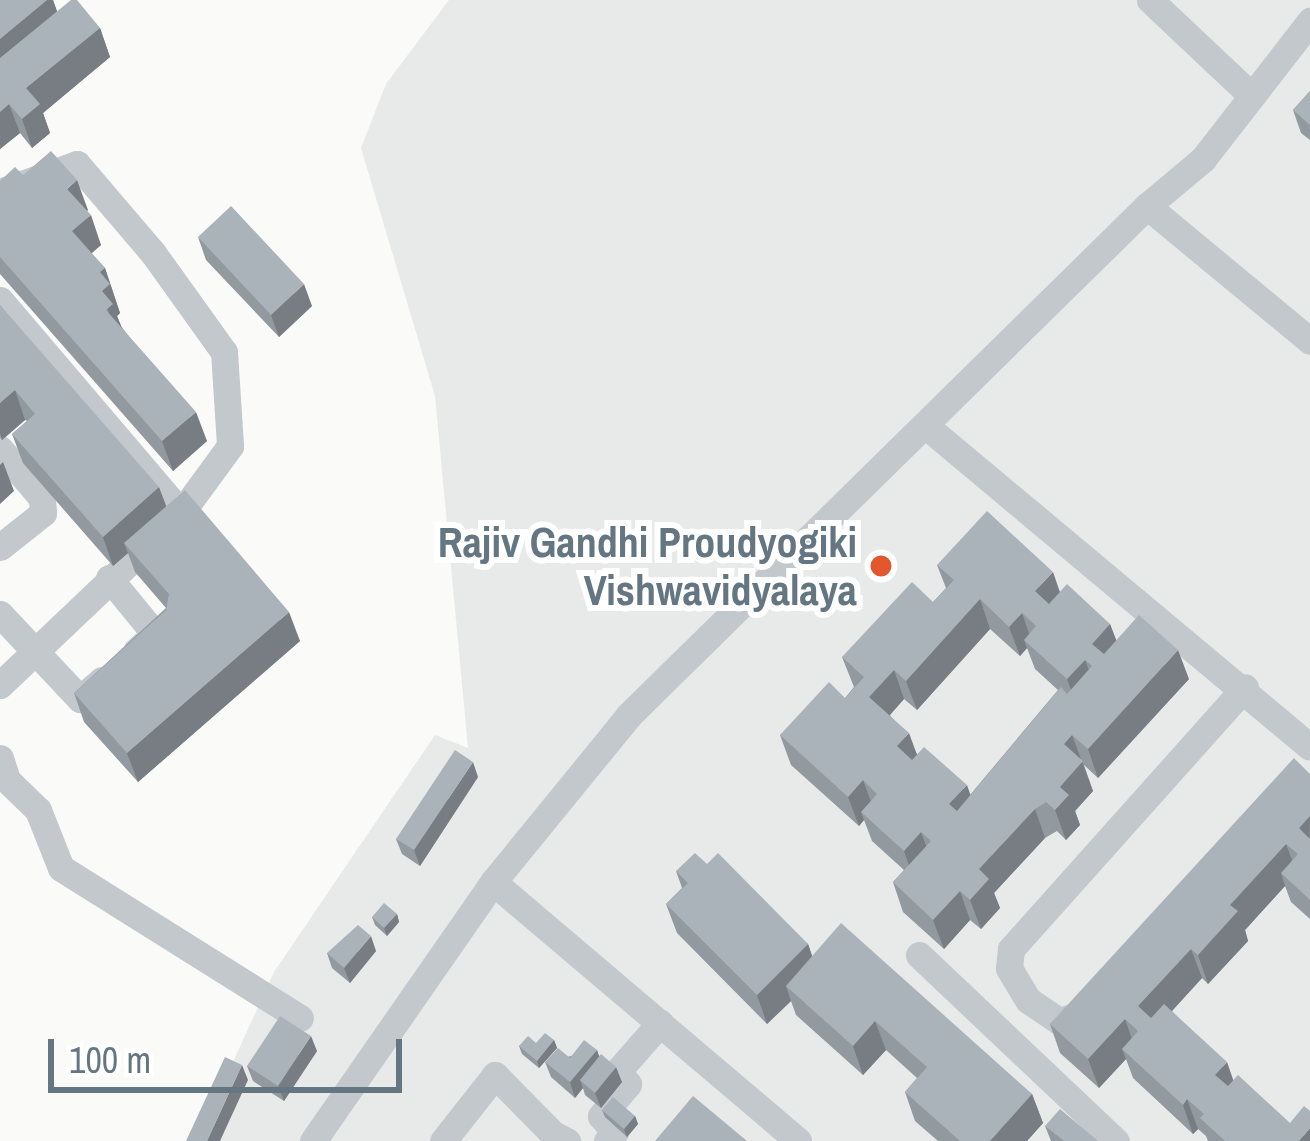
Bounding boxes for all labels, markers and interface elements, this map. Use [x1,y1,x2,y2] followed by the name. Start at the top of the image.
[438,517,857,616] place label: Rajiv Gandhi Proudyogiki Vishwavidyalaya
[868,553,894,579] marker: Rajiv Gandhi Proudyogiki Vishwavidyalaya
[54,1015,408,1089] scale bar
[69,1036,151,1084] text: 100 m

